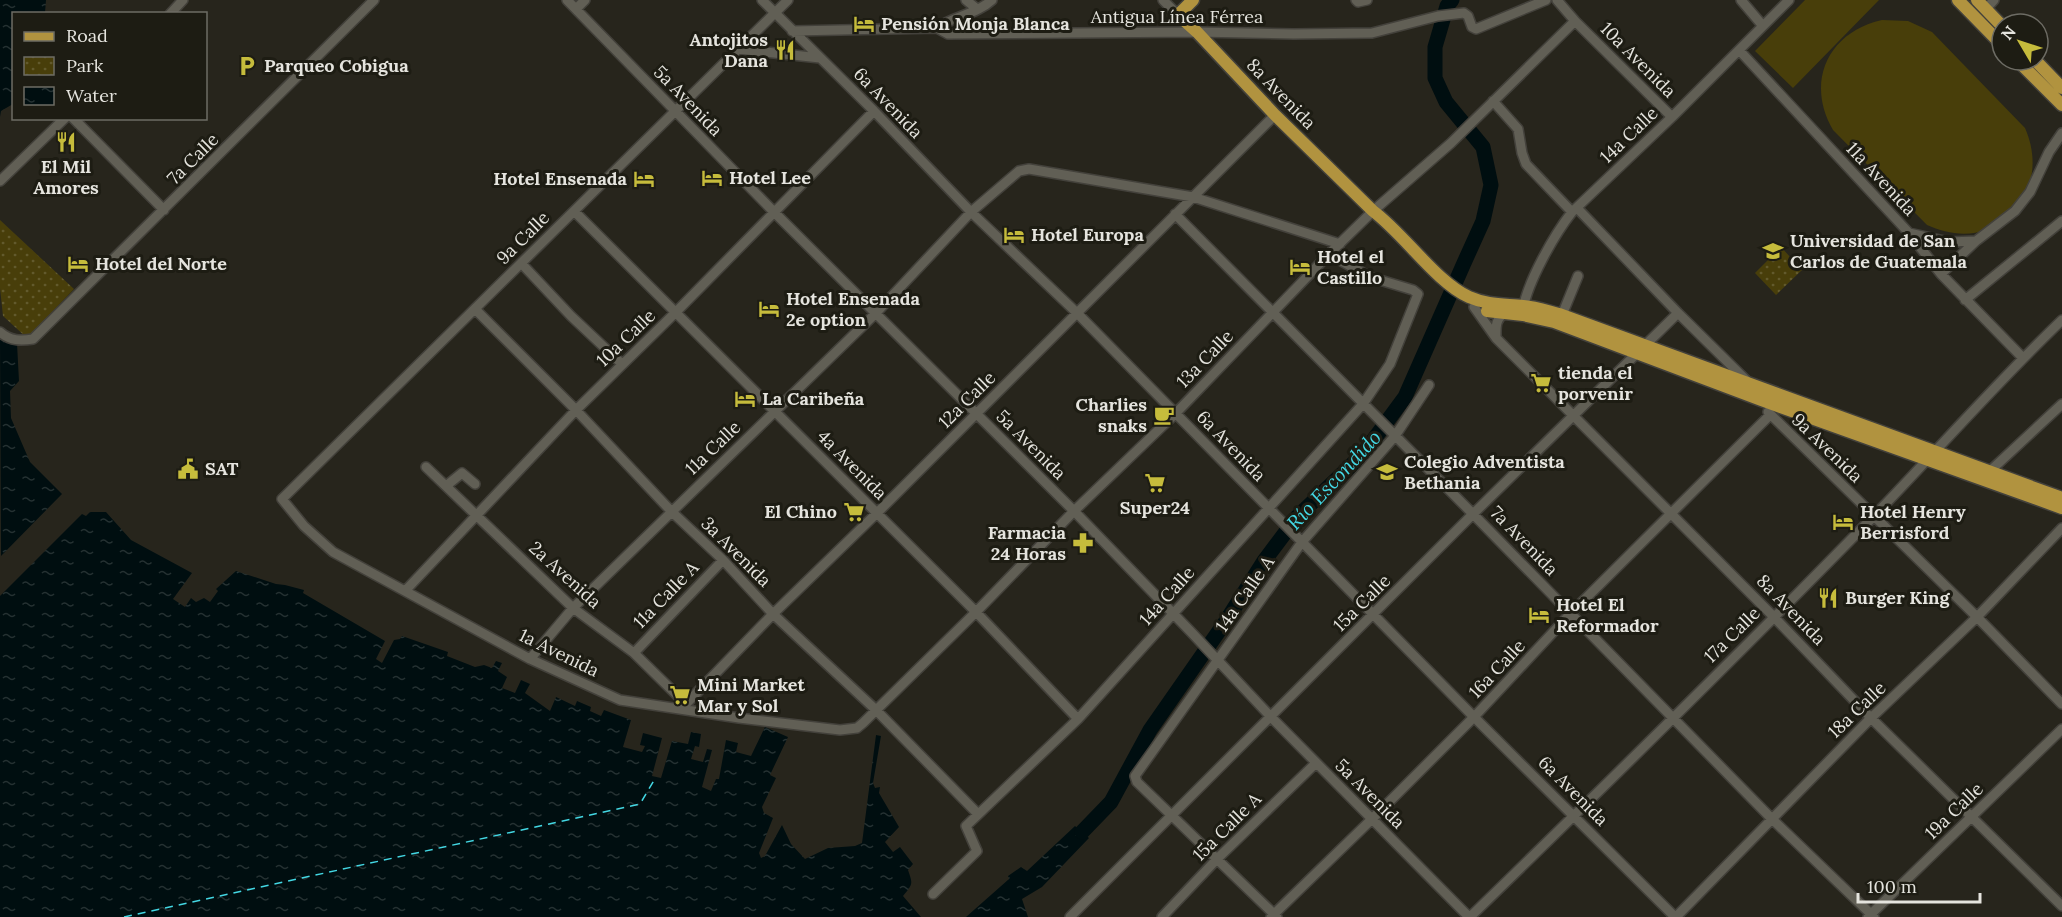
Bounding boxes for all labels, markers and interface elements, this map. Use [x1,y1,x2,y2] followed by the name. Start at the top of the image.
[1090,5,1263,28] street label: Antigua Línea Férrea
[12,12,207,120] legend
[852,12,876,36] hotel icon: Pensión Monja Blanca
[881,12,1070,35] place label: Pensión Monja Blanca
[1990,12,2050,72] north arrow
[1596,17,1681,102] street label: 10a Avenida
[1997,21,2020,44] text: N
[66,24,108,47] text: Road
[689,28,769,72] place label: Antojitos Dana
[773,38,797,62] restaurant icon: Antojitos Dana
[1242,53,1321,134] street label: 8a Avenida
[66,54,104,77] text: Park
[235,54,259,78] parking icon: Parqueo Cobigua
[264,54,409,77] place label: Parqueo Cobigua
[649,60,728,141] street label: 5a Avenida
[849,62,928,143] street label: 6a Avenida
[66,84,117,107] text: Water
[1595,101,1663,168] street label: 14a Calle
[162,128,223,189] street label: 7a Calle
[54,130,78,154] restaurant icon: El Mil Amores
[1841,137,1921,220] street label: 11a Avenida
[33,155,99,199] place label: El Mil Amores
[700,166,724,190] hotel icon: Hotel Lee
[729,166,811,189] place label: Hotel Lee
[493,167,628,190] place label: Hotel Ensenada
[632,167,656,191] hotel icon: Hotel Ensenada
[491,206,554,269] street label: 9a Calle
[1002,223,1026,247] hotel icon: Hotel Europa
[1031,223,1144,246] place label: Hotel Europa
[1790,229,1967,273] place label: Universidad de San Carlos de Guatemala
[1761,239,1785,263] school or university icon: Universidad de San Carlos de Guatemala
[1317,245,1384,289] place label: Hotel el Castillo
[66,252,90,276] hotel icon: Hotel del Norte
[95,252,227,275] place label: Hotel del Norte
[1288,255,1312,279] hotel icon: Hotel el Castillo
[786,287,920,331] place label: Hotel Ensenada 2e option
[757,297,781,321] hotel icon: Hotel Ensenada 2e option
[591,304,660,371] street label: 10a Calle
[1171,325,1238,393] street label: 13a Calle
[1558,361,1633,405] place label: tienda el porvenir
[933,366,1000,433] street label: 12a Calle
[1529,371,1553,395] supermarket icon: tienda el porvenir
[733,387,757,411] hotel icon: La Caribeña
[762,387,865,410] place label: La Caribeña
[1076,393,1147,437] place label: Charlies snaks
[1152,403,1176,427] cafe icon: Charlies snaks
[992,405,1071,484] street label: 5a Avenida
[1192,405,1271,486] street label: 6a Avenida
[1787,408,1868,487] street label: 9a Avenida
[680,415,745,480] street label: 11a Calle
[813,425,892,504] street label: 4a Avenida
[1281,425,1386,535] water label: Río Escondido
[1404,450,1565,494] place label: Colegio Adventista Bethania
[176,457,200,481] public building icon: SAT
[205,457,239,480] place label: SAT
[1375,460,1399,484] school or university icon: Colegio Adventista Bethania
[1143,471,1167,495] supermarket icon: Super24
[1120,496,1190,519] place label: Super24
[764,500,837,523] place label: El Chino
[842,500,866,524] supermarket icon: El Chino
[1860,500,1966,544] place label: Hotel Henry Berrisford
[1486,501,1563,580] street label: 7a Avenida
[1831,510,1855,534] hotel icon: Hotel Henry Berrisford
[696,512,776,592] street label: 3a Avenida
[988,521,1067,565] place label: Farmacia 24 Horas
[1071,531,1095,555] pharmacy icon: Farmacia 24 Horas
[524,536,606,613] street label: 2a Avenida
[1210,551,1280,636] street label: 14a Calle A
[628,556,704,633] street label: 11a Calle A
[1134,561,1199,630] street label: 14a Calle
[1328,569,1395,636] street label: 15a Calle
[1752,569,1831,650] street label: 8a Avenida
[1816,586,1840,610] restaurant icon: Burger King
[1845,586,1951,609] place label: Burger King
[1556,593,1659,637] place label: Hotel El Reformador
[1699,601,1765,668] street label: 17a Calle
[1527,603,1551,627] hotel icon: Hotel El Reformador
[515,623,603,682] street label: 1a Avenida
[1464,634,1530,703] street label: 16a Calle
[697,673,806,717] place label: Mini Market Mar y Sol
[1823,676,1891,743] street label: 18a Calle
[668,683,692,707] supermarket icon: Mini Market Mar y Sol
[1533,751,1613,831] street label: 6a Avenida
[1331,754,1410,833] street label: 5a Avenida
[1920,777,1988,844] street label: 19a Calle
[1187,787,1266,866] street label: 15a Calle A
[1858,866,1980,904] scale bar
[1867,875,1917,898] text: 100 m

